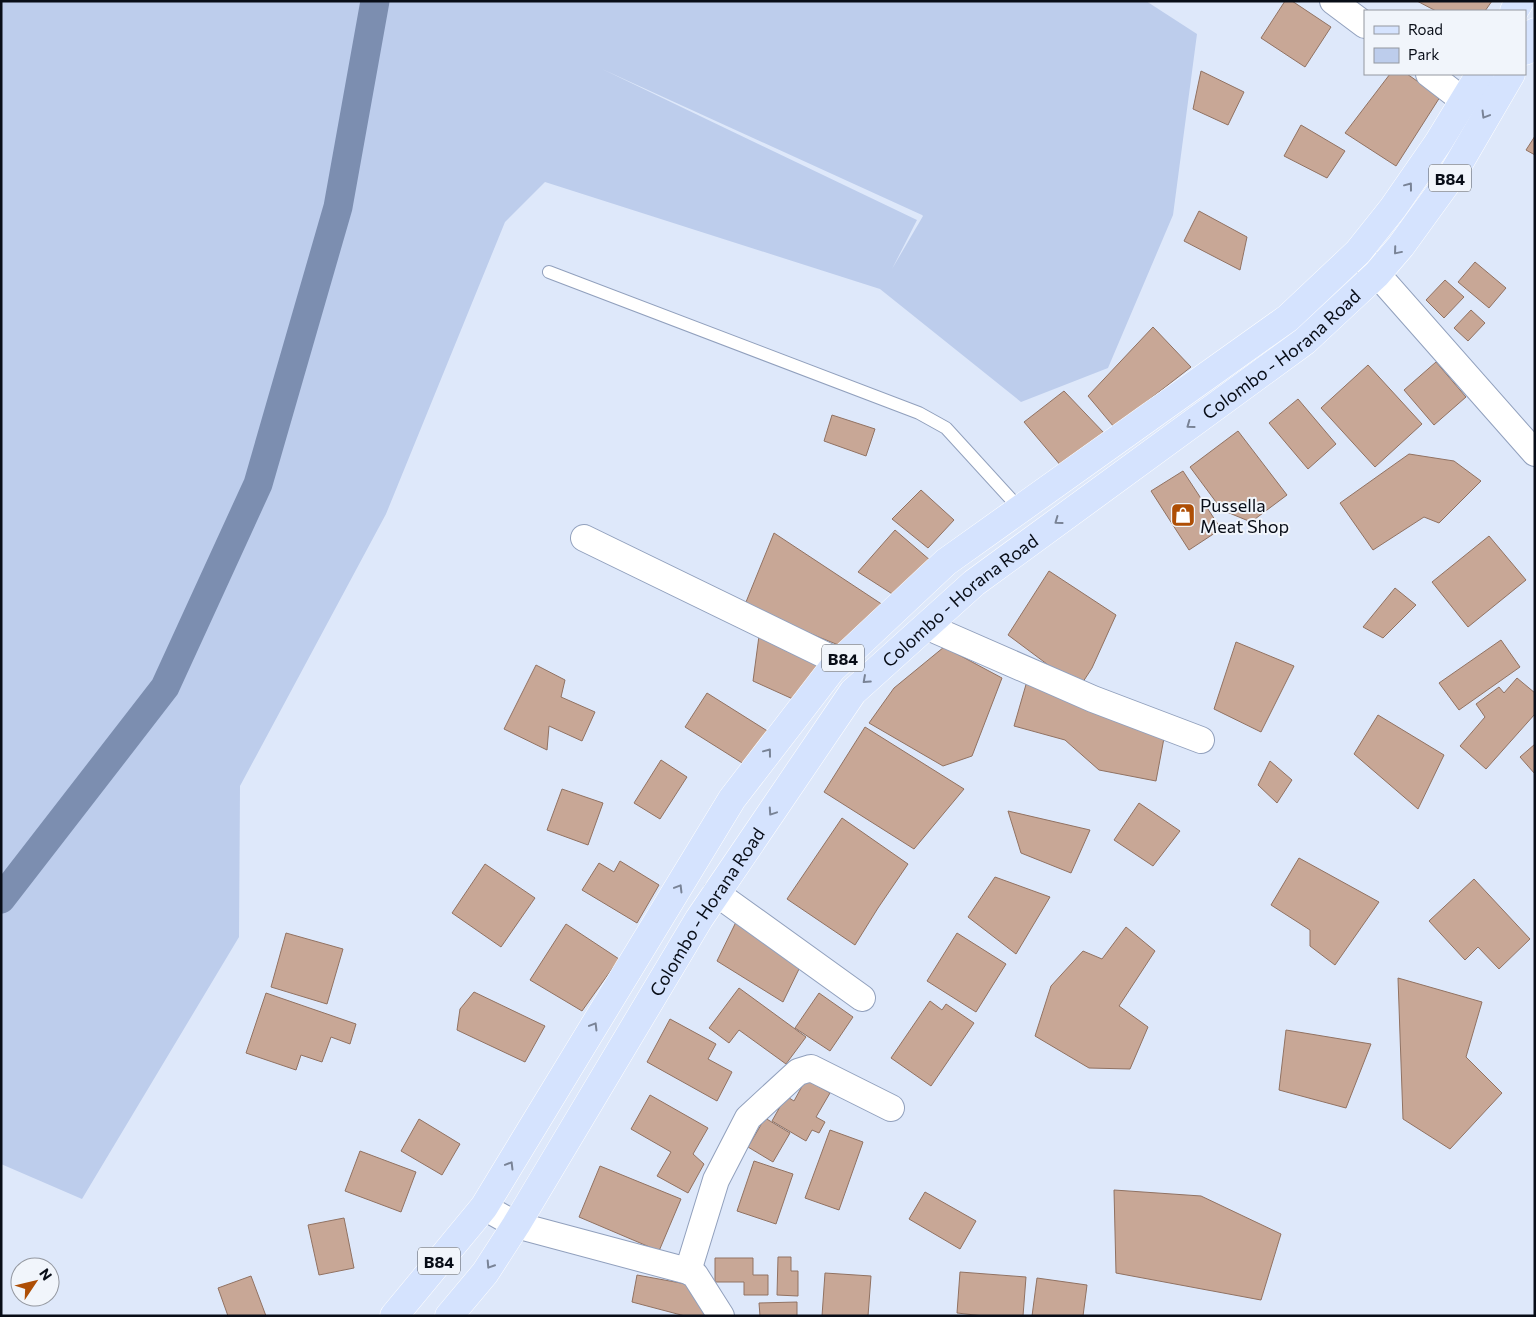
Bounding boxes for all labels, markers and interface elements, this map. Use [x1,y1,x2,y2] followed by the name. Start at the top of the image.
[1364,10,1526,75] legend
[1408,20,1443,38] text: Road
[1408,45,1439,63] text: Park
[1482,110,1492,119] one-way arrow
[1429,164,1471,192] road number: B84
[1403,182,1412,192] one-way arrow
[1393,246,1402,255] one-way arrow
[1198,285,1365,424] street label: Colombo - Horana Road
[1187,420,1196,428] one-way arrow
[1200,494,1289,537] place label: Pussella Meat Shop
[1170,502,1196,528] shop icon: Pussella Meat Shop
[1055,515,1064,524] one-way arrow
[877,529,1042,671] street label: Colombo - Horana Road
[822,644,864,671] road number: B84
[863,674,872,683] one-way arrow
[762,748,771,758] one-way arrow
[769,806,778,816] one-way arrow
[644,823,769,1000] street label: Colombo - Horana Road
[672,884,682,893] one-way arrow
[588,1023,598,1032] one-way arrow
[503,1162,513,1171] one-way arrow
[418,1248,460,1274] road number: B84
[10,1257,60,1307] north arrow
[486,1260,496,1269] one-way arrow
[36,1265,56,1283] text: N

